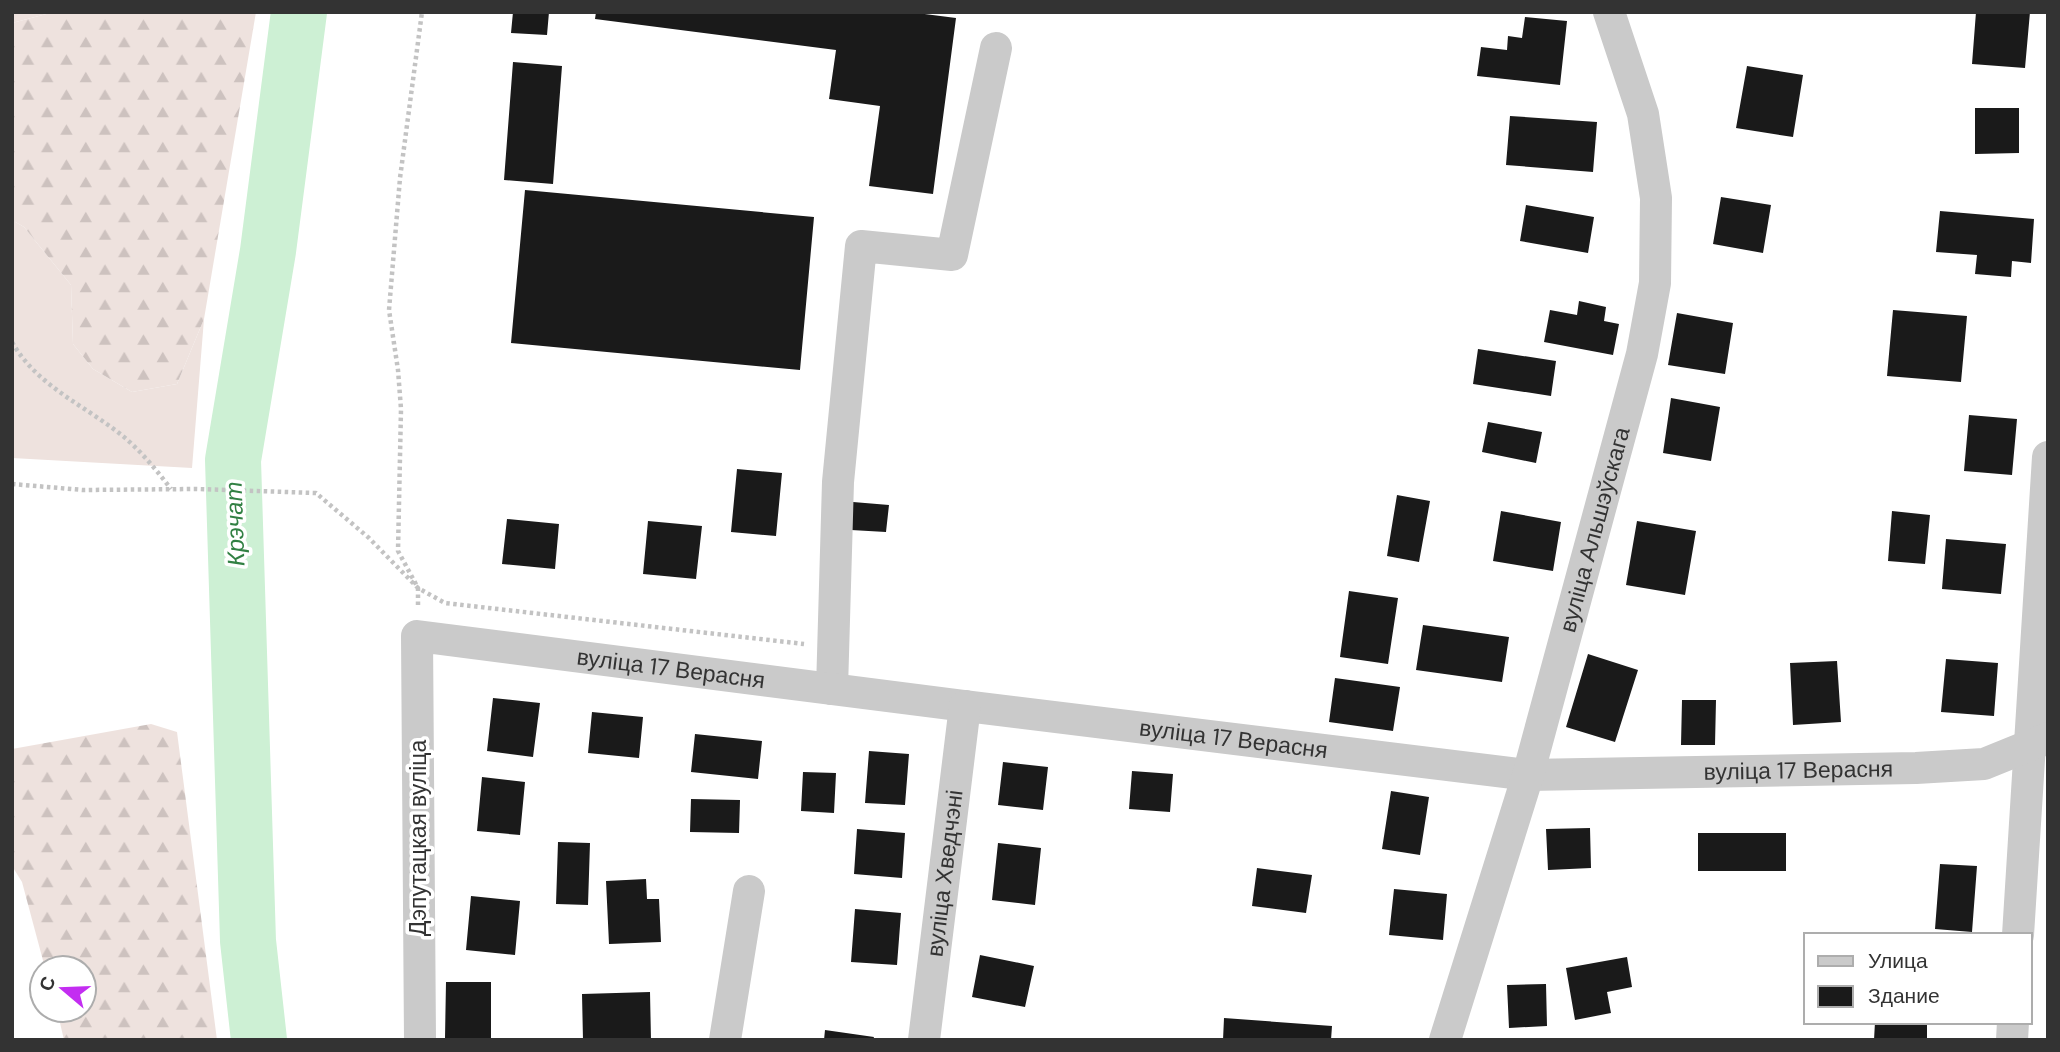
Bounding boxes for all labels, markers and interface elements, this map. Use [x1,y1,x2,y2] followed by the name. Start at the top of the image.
[1552,423,1637,635] street label: вуліца Альшэўскага
[218,481,251,567] water label: Крэчат
[575,642,767,695] street label: вуліца 17 Верасня
[1138,713,1329,765] street label: вуліца 17 Верасня
[403,739,433,936] street label: Дэпутацкая вуліца
[1703,753,1893,787] street label: вуліца 17 Верасня
[919,788,970,958] street label: вуліца Хведчэні
[1804,933,2032,1024] legend
[1868,947,1928,975] text: Улица
[28,954,98,1024] north arrow
[33,973,62,994] text: С
[1868,982,1940,1010] text: Здание

